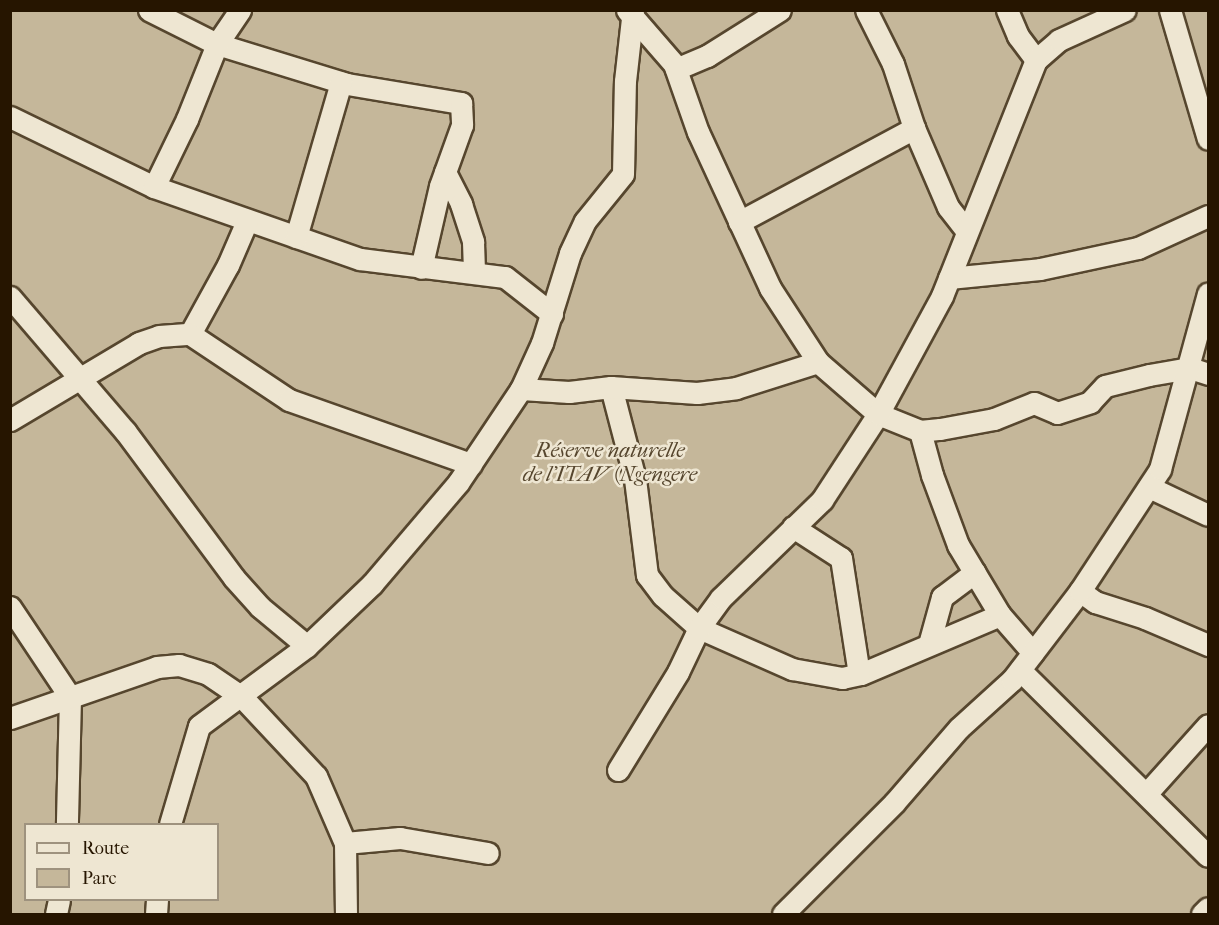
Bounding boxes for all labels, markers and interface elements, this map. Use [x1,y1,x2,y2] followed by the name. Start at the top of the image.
[523,437,697,487] park label: Réserve naturelle de l'ITAV (Ngengere
[24,823,219,901] legend
[82,838,129,859] text: Route
[82,868,117,889] text: Parc

